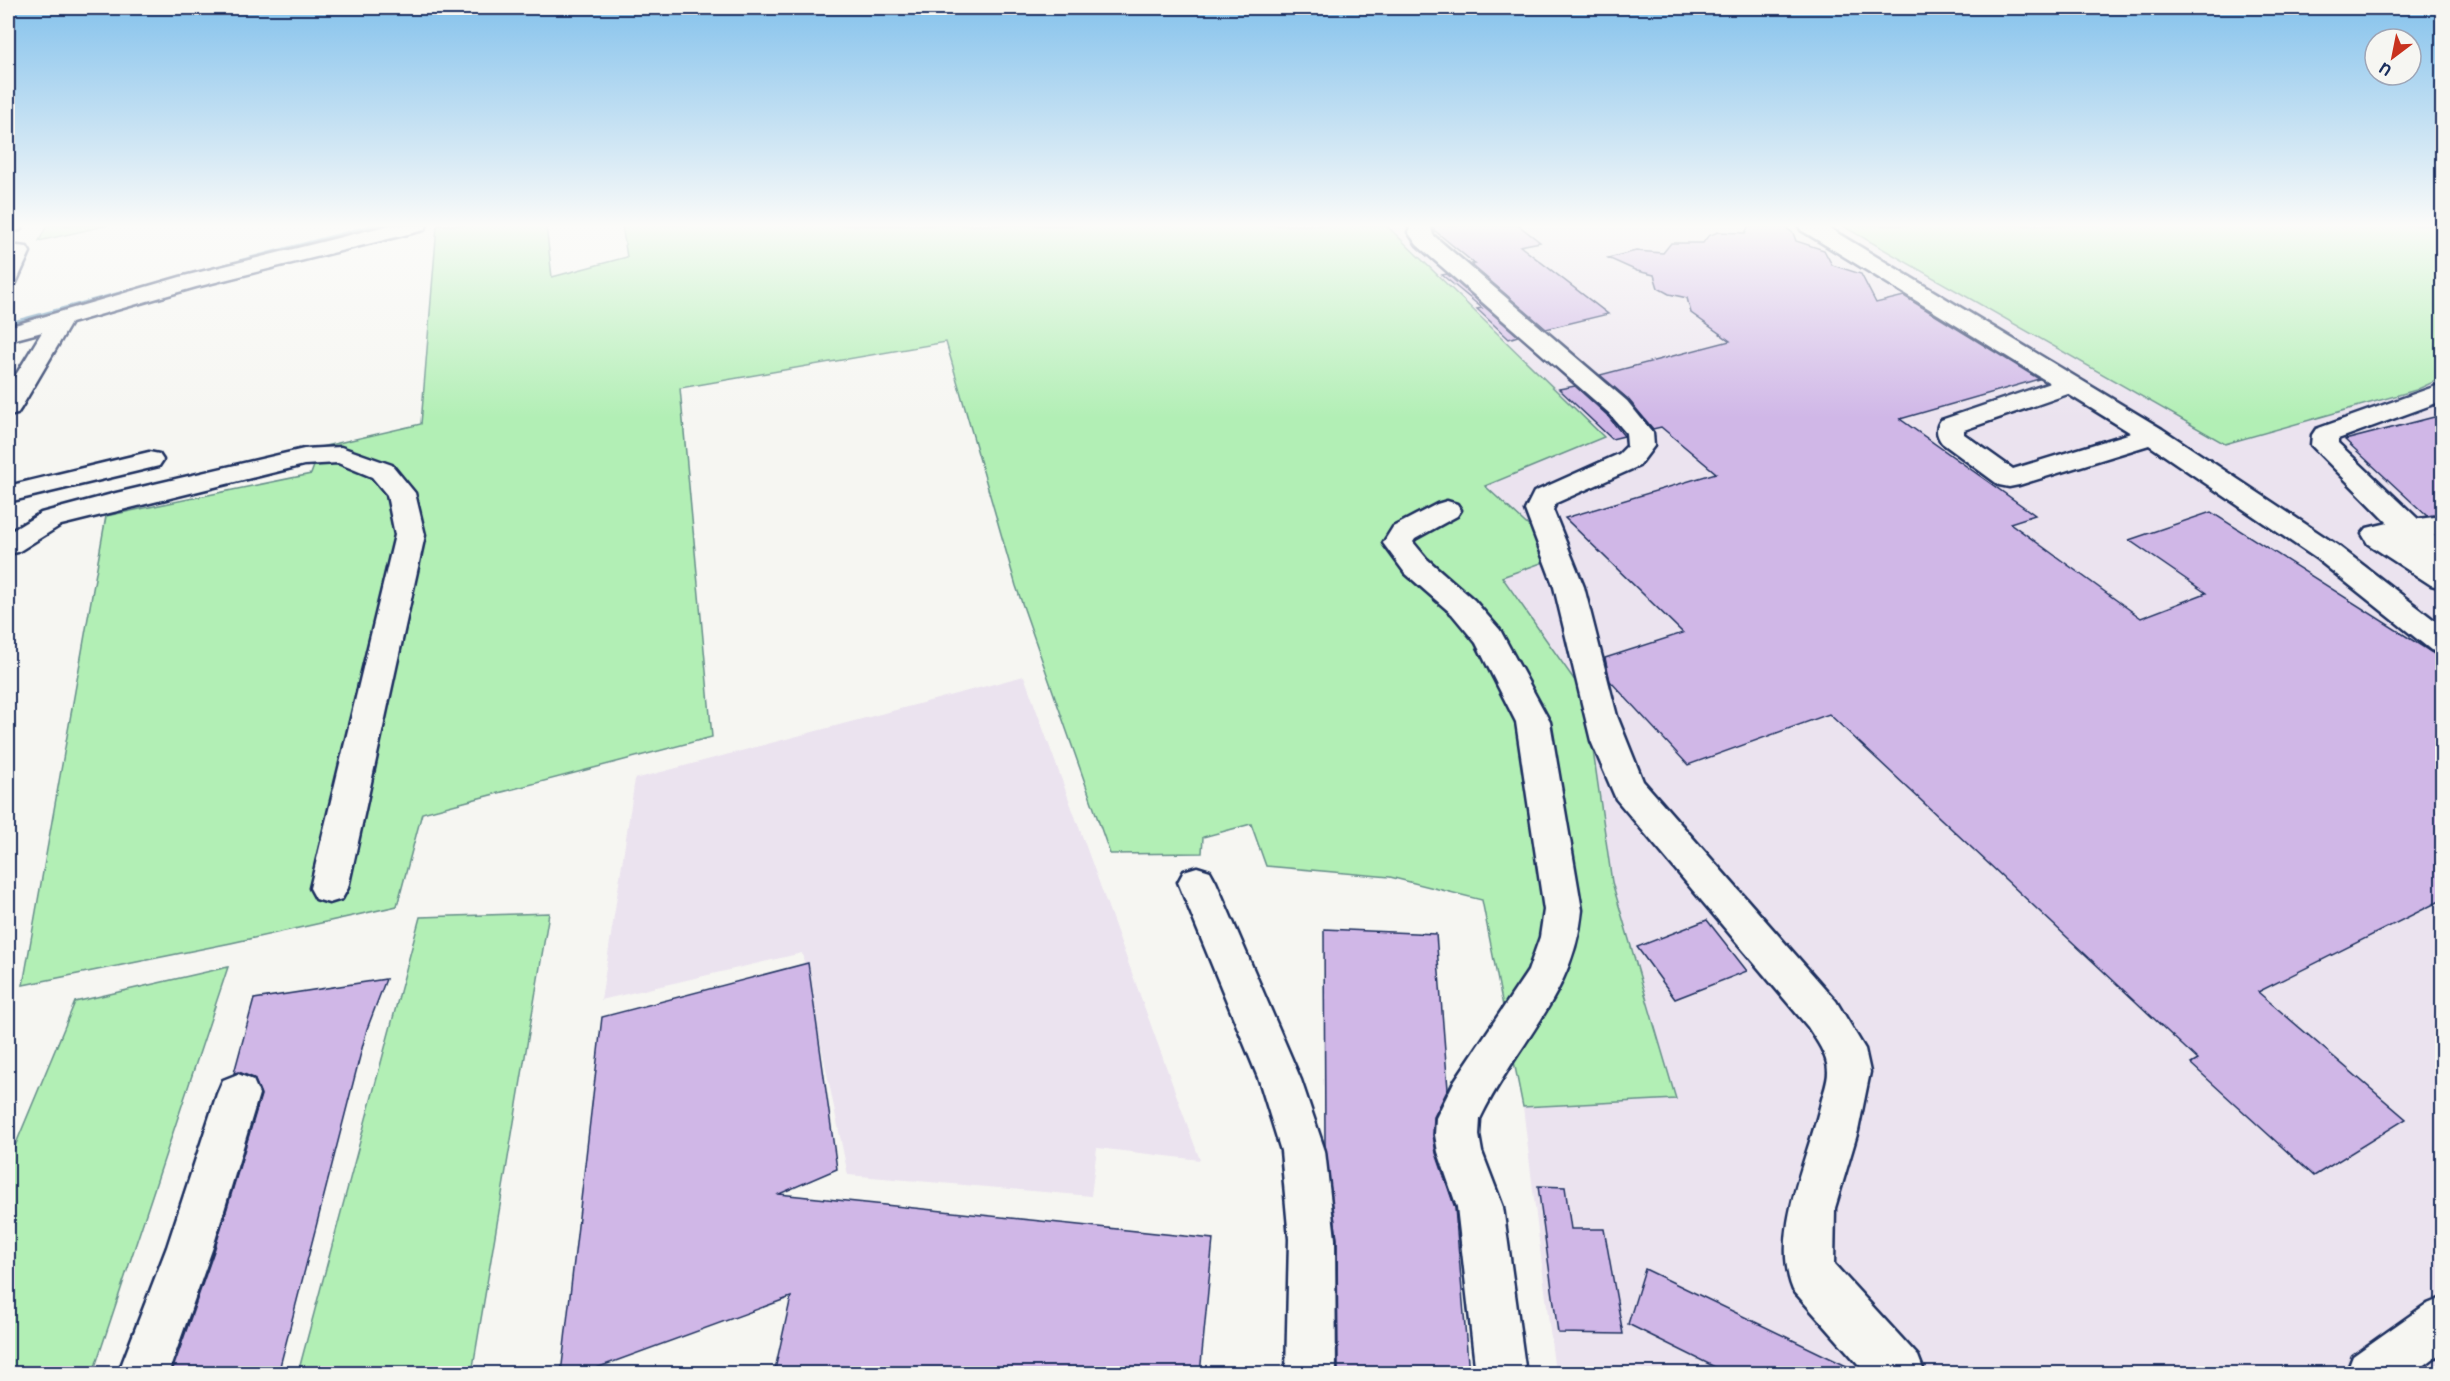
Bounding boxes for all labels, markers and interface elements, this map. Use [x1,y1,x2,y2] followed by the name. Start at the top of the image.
[2363,27,2423,87] north arrow
[2374,58,2395,82] text: U

